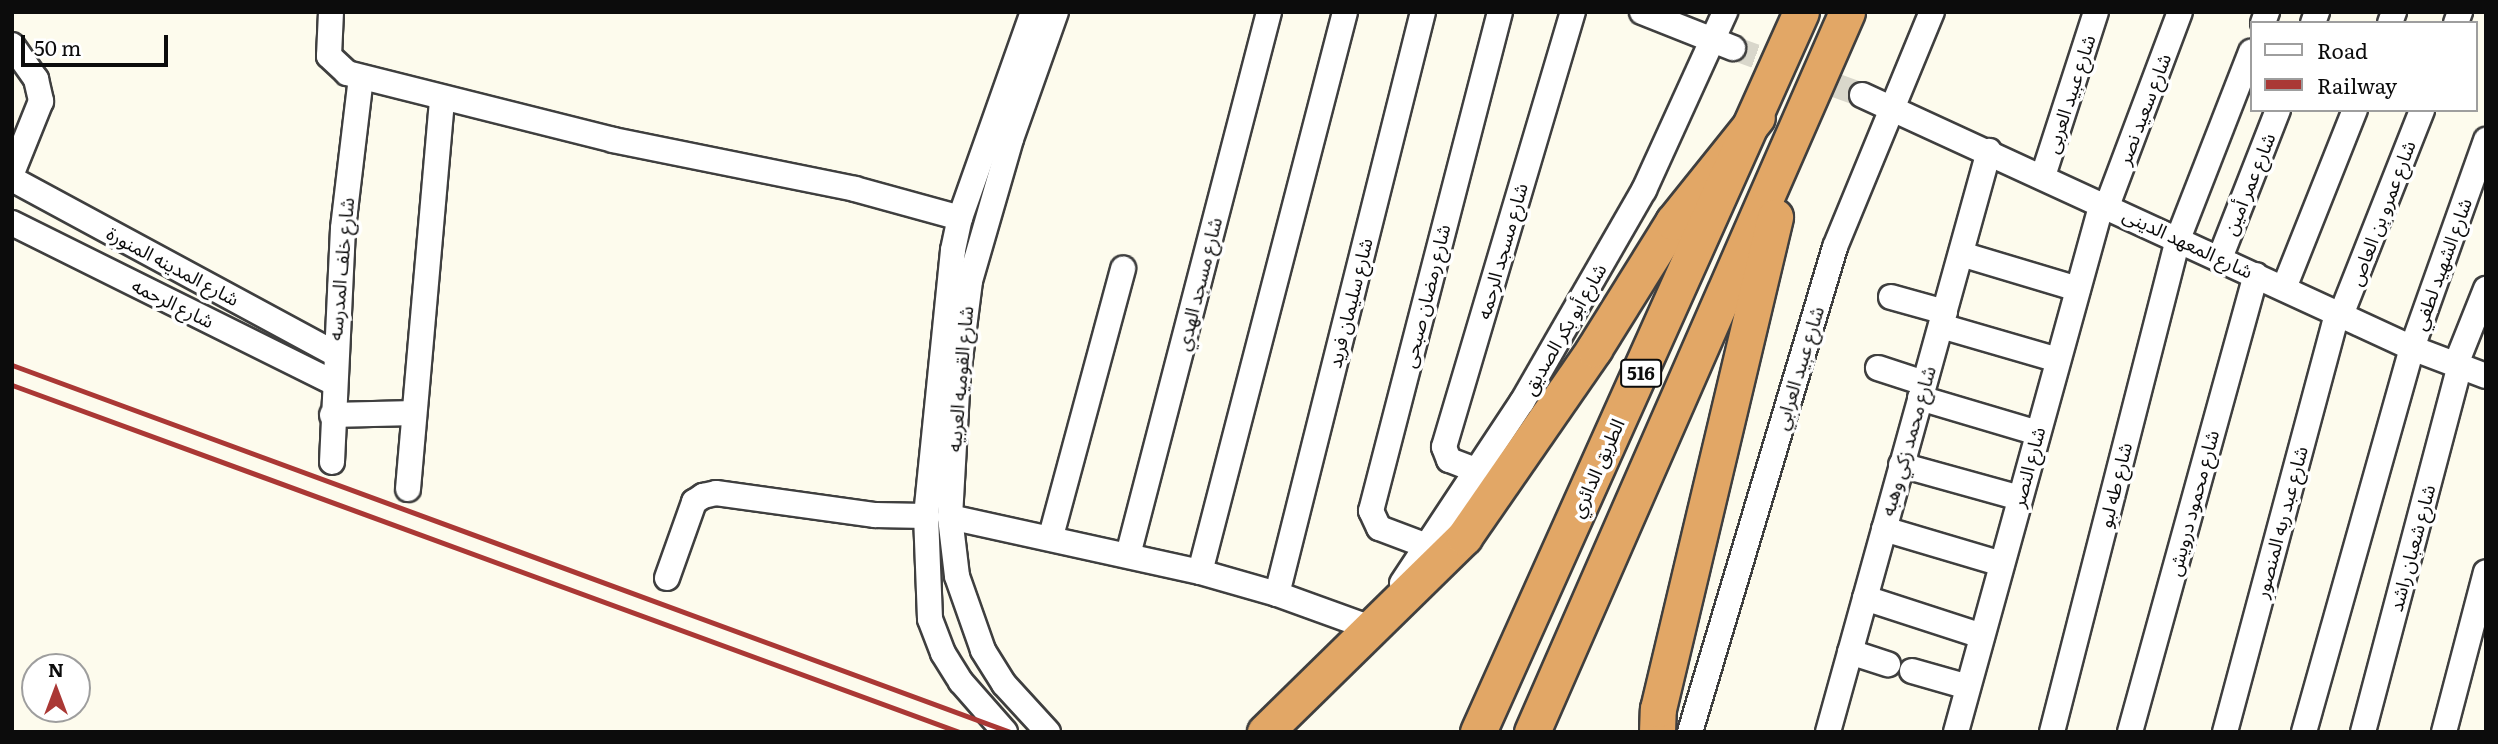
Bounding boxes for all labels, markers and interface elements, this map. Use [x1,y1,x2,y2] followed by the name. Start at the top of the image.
[24,21,172,65] scale bar
[2250,21,2477,112] legend
[34,31,81,62] text: 50 m
[2040,32,2100,156] street label: شارع عبيد العربى
[2317,34,2368,65] text: Road
[2112,50,2176,168] street label: شارع سعيد نصر
[2317,69,2397,100] text: Railway
[2218,130,2280,238] street label: شارع عمر أمين
[2344,137,2420,289] street label: شارع عمرو بن العاص
[1472,180,1532,322] street label: شارع مسجد الرحمه
[2408,195,2476,333] street label: شارع الشهيد لطفي
[323,197,359,341] street label: شارع خلف المدرسه
[2120,203,2256,283] street label: شارع المعهد الدينى
[1171,215,1227,353] street label: شارع مسجد الهدي
[103,222,243,310] street label: شارع المدينه المنورة
[1397,222,1455,370] street label: شارع رمضان صبحى
[1323,236,1377,370] street label: شارع سليمان فريد
[1517,259,1611,399] street label: شارع أبو بكر الصديق
[128,273,218,333] street label: شارع الرحمه
[1769,303,1829,433] street label: شارع عبيد العرابي
[942,305,978,453] street label: شارع القوميه العربيه
[1620,358,1662,388] road number: 516
[1876,363,1940,519] street label: شارع محمد زكي وهبه
[1565,415,1629,521] street label: الطريق الدائري
[2006,424,2050,510] street label: شارع النصر
[2163,428,2223,578] street label: شارع محمود درويش
[2093,440,2137,530] street label: شارع طه لبو
[2250,444,2312,600] street label: شارع عبد ربه المنصور
[2384,482,2440,614] street label: شارع شعبان راشد
[21,653,91,723] north arrow
[48,655,64,683] text: N

